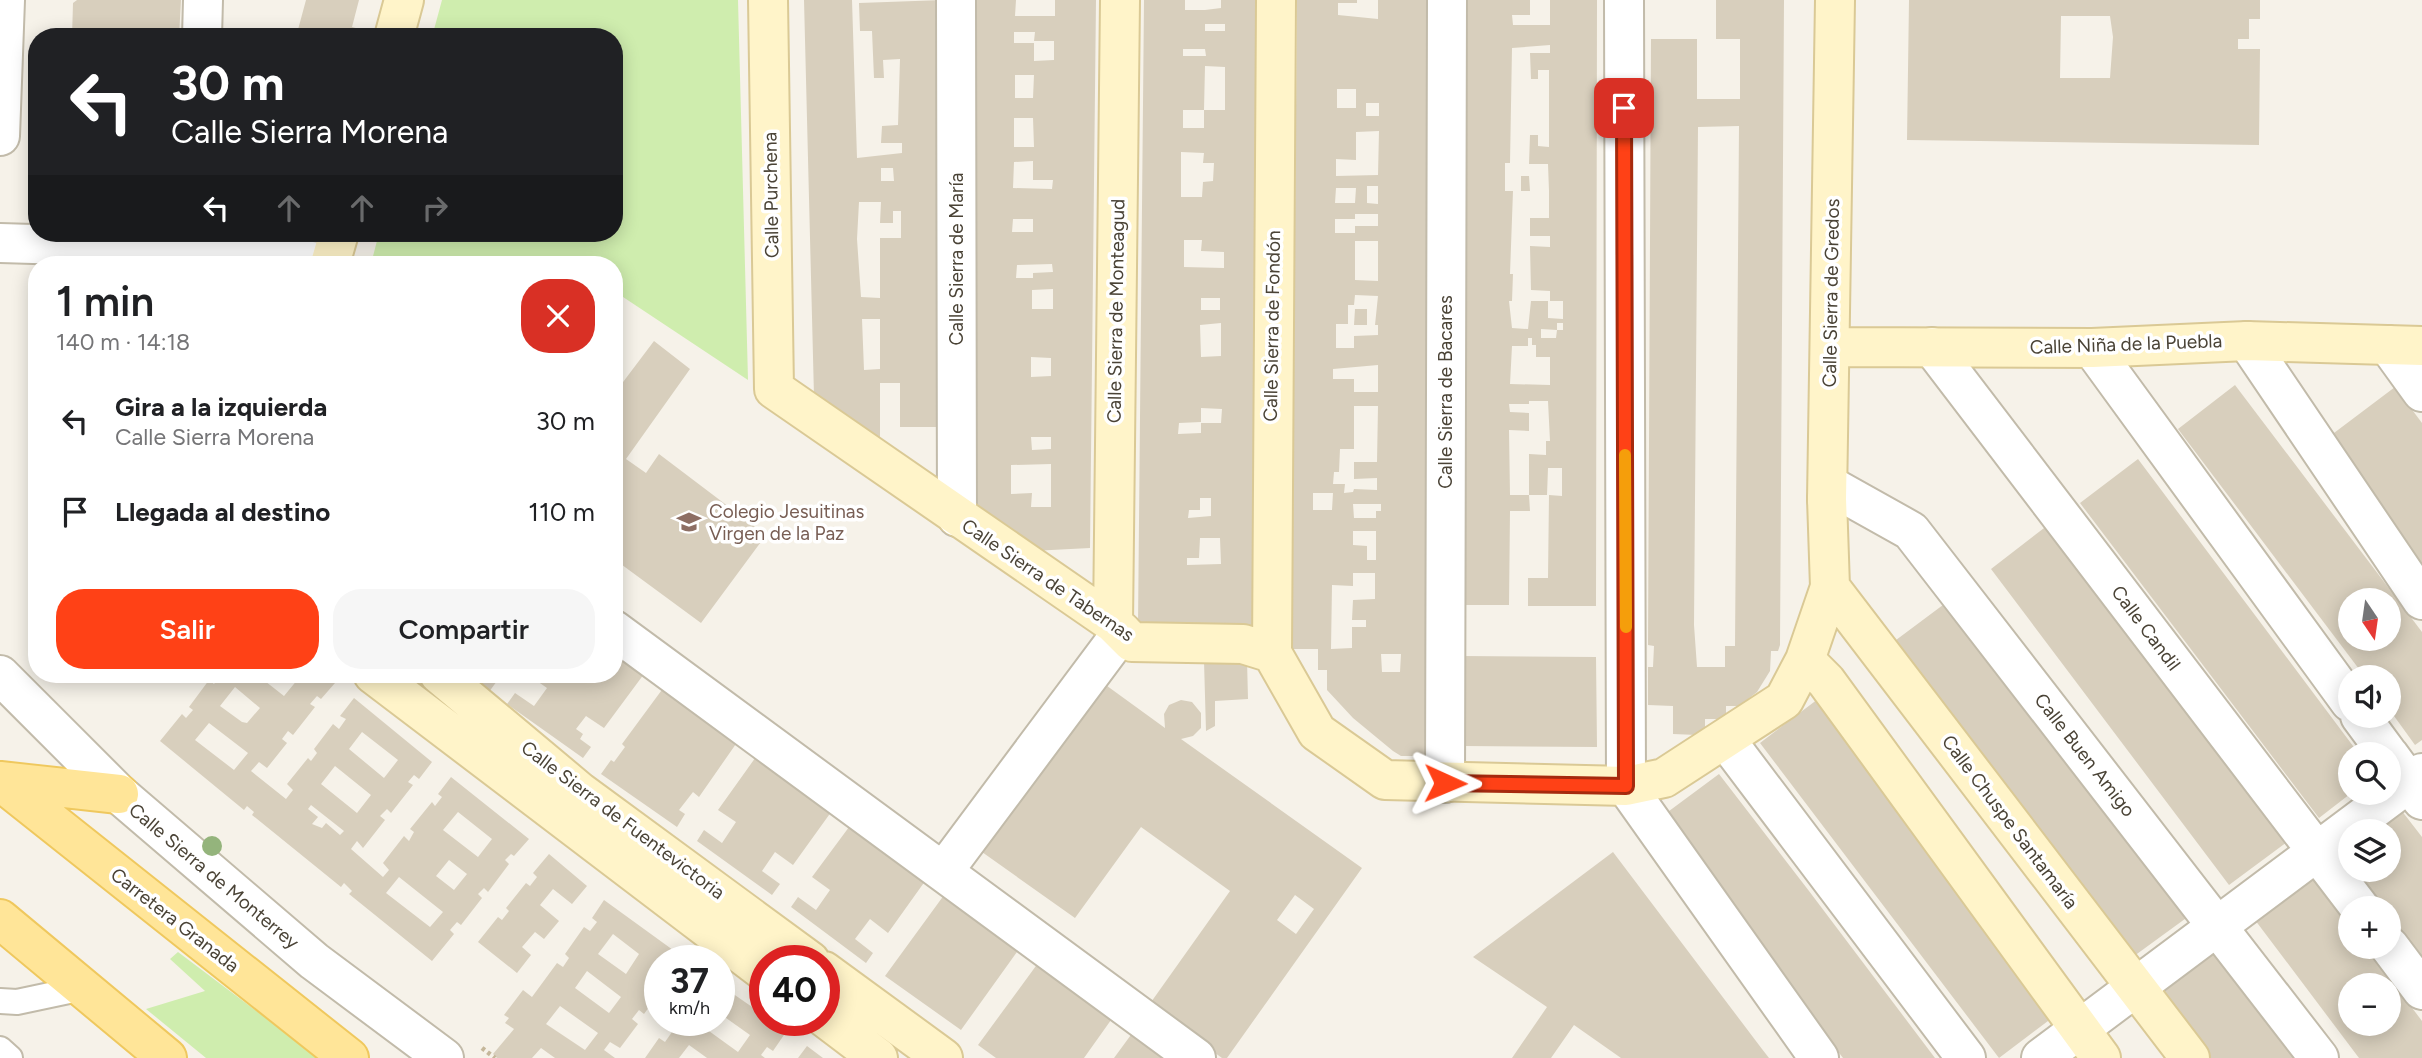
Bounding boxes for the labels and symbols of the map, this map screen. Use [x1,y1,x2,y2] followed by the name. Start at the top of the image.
[1594,78,1654,138] pin
[758,132,784,258] street label: Calle Purchena
[945,173,968,345] street label: Calle Sierra de María
[1818,198,1844,388] street label: Calle Sierra de Gredos
[1103,199,1129,423] street label: Calle Sierra de Monteagud
[1259,230,1285,422] street label: Calle Sierra de Fondón
[1434,295,1457,489] street label: Calle Sierra de Bacares
[2029,329,2223,359] street label: Calle Niña de la Puebla
[709,500,864,545] place label: Colegio Jesuitinas Virgen de la Paz
[675,508,703,536] school or university icon: Colegio Jesuitinas Virgen de la Paz
[958,514,1139,646] street label: Calle Sierra de Tabernas
[2107,581,2185,675] street label: Calle Candil
[2338,588,2401,651] north arrow
[2030,689,2140,821] street label: Calle Buen Amigo
[1937,730,2083,914] street label: Calle Chuspe Santamaría
[517,736,729,904] street label: Calle Sierra de Fuentevictoria
[1408,746,1482,820] position arrow
[124,798,304,954] street label: Calle Sierra de Monterrey
[106,863,244,977] street label: Carretera Granada
[749,945,840,1036] speed limit sign: 40

